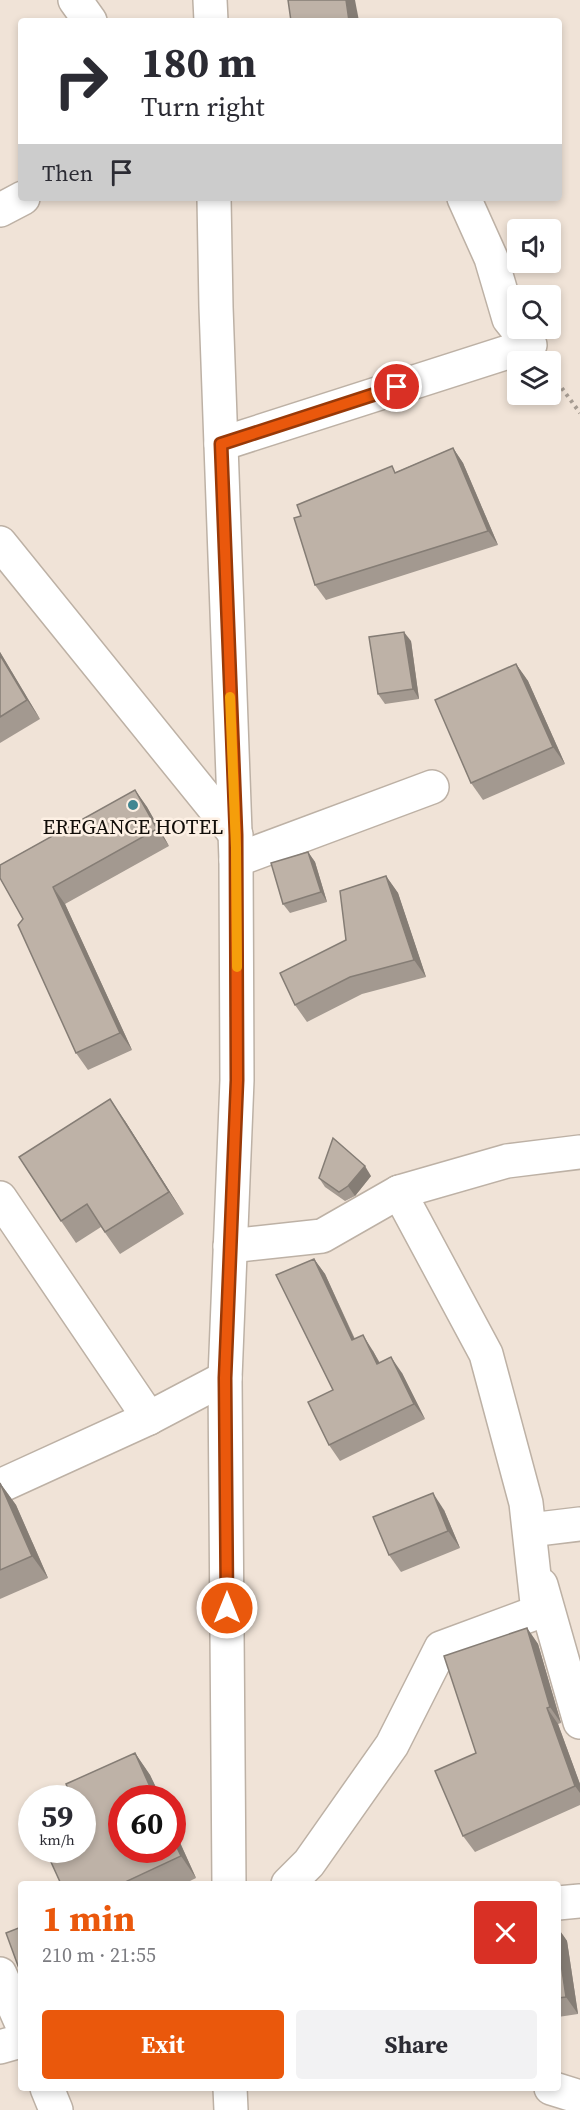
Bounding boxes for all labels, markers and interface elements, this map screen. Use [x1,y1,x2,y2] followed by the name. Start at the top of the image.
[141,33,256,91] text: 180 m
[42,42,120,120] icon: right
[141,88,265,125] text: Turn right
[105,156,138,189] icon: arrive
[42,158,93,188] text: Then
[507,219,561,405] map controls
[507,219,561,273] button: sound
[507,285,561,339] button: search
[507,351,561,405] button: layers
[371,361,422,412] pin
[380,370,413,403] icon: arrive
[126,798,140,812] marker: EREGANCE HOTEL
[42,812,224,841] place label: EREGANCE HOTEL
[195,1576,259,1640] position arrow
[108,1785,186,1863] speed limit sign: 60
[41,1796,73,1837] text: 59
[39,1829,75,1850] text: km/h
[42,1894,135,1943] text: 1 min
[474,1901,537,1964] button: close
[42,1941,156,1969] text: 210 m · 21:55
[42,2010,284,2079] button: Exit
[296,2010,537,2079] button: Share

